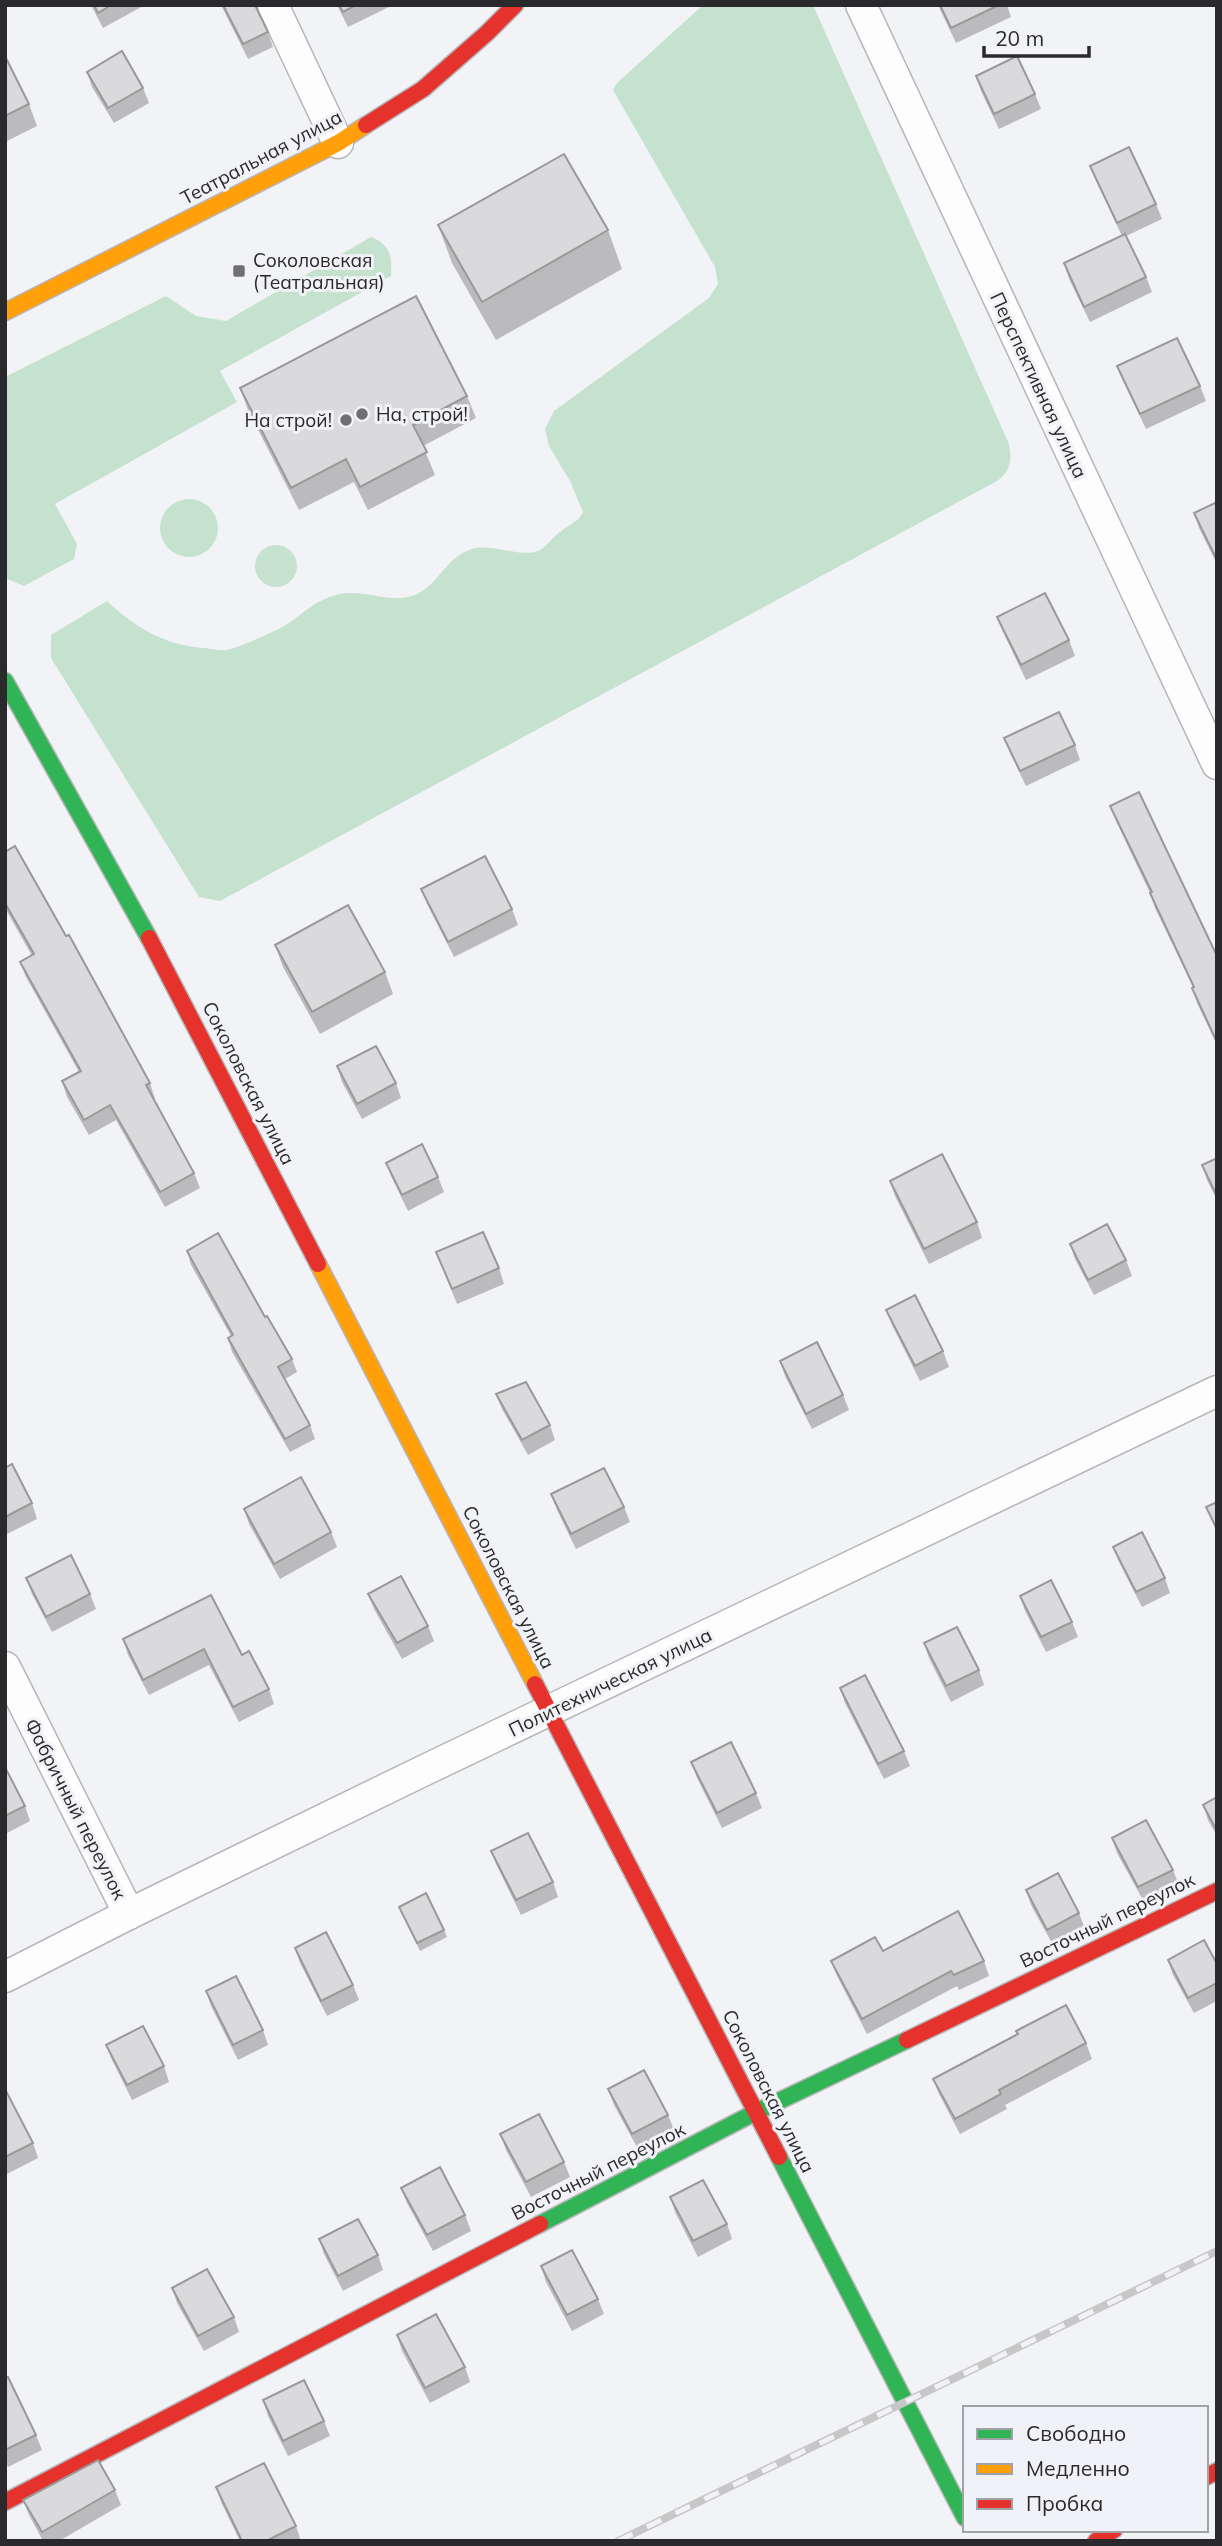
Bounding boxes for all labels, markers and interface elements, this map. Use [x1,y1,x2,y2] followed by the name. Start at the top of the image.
[984,14,1089,58] scale bar
[995,25,1044,51] text: 20 m
[176,104,346,210] street label: Театральная улица
[253,248,385,294] place label: Соколовская (Театральная)
[231,263,247,279] marker: Соколовская (Театральная)
[985,288,1093,482] street label: Перспективная улица
[376,402,468,426] place label: На, строй!
[354,406,370,422] marker: На, строй!
[244,408,332,432] place label: На строй!
[338,412,354,428] marker: На строй!
[197,997,301,1169] street label: Соколовская улица
[457,1501,561,1673] street label: Соколовская улица
[504,1622,716,1742] street label: Политехническая улица
[20,1714,133,1904] street label: Фабричный переулок
[1016,1867,1199,1973] street label: Восточный переулок
[717,2005,821,2177] street label: Соколовская улица
[507,2116,689,2225] street label: Восточный переулок
[963,2406,1208,2532] legend
[1026,2420,1126,2446] text: Свободно
[1026,2455,1130,2481] text: Медленно
[1026,2490,1103,2516] text: Пробка

